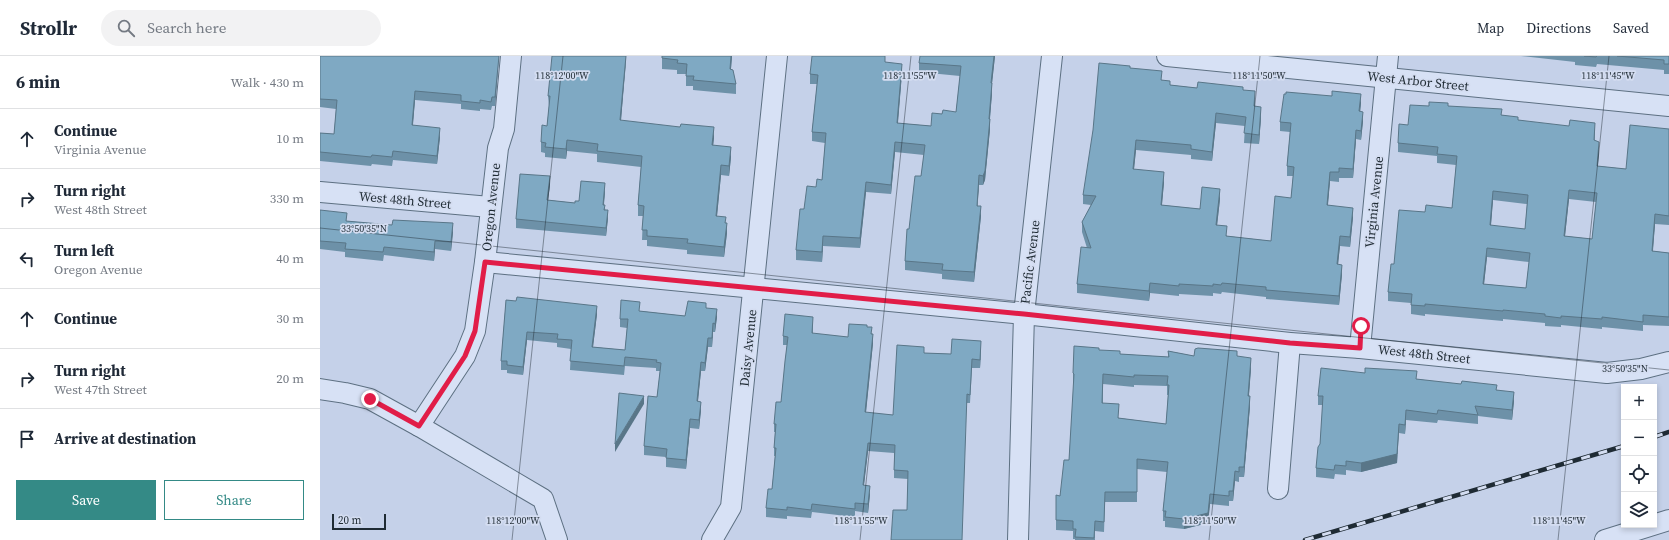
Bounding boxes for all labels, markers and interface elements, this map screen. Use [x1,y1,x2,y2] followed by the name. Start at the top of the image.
[101,10,381,46] search box
[20,15,77,41] text: Strollr
[115,17,137,39] icon: search
[147,17,226,38] text: Search here
[1477,18,1504,38] text: Map
[1526,18,1591,38] text: Directions
[1613,18,1649,38] text: Saved
[1366,67,1470,95] street label: West Arbor Street
[535,69,589,82] text: 118°12'00"W
[883,69,937,82] text: 118°11'55"W
[1232,69,1286,82] text: 118°11'50"W
[1581,69,1635,82] text: 118°11'45"W
[16,70,60,94] text: 6 min
[231,74,304,91] text: Walk · 430 m
[54,120,117,141] text: Continue
[16,128,38,150] icon: ahead
[276,130,304,147] text: 10 m
[54,141,146,158] text: Virginia Avenue
[1361,155,1387,249] street label: Virginia Avenue
[478,162,504,252] street label: Oregon Avenue
[54,180,126,201] text: Turn right
[358,187,453,213] street label: West 48th Street
[16,188,38,210] icon: right
[270,190,304,207] text: 330 m
[54,201,147,218] text: West 48th Street
[1016,219,1044,305] street label: Pacific Avenue
[341,222,387,235] text: 33°50'35"N
[54,240,114,261] text: Turn left
[16,248,38,270] icon: left
[276,250,304,267] text: 40 m
[54,261,143,278] text: Oregon Avenue
[16,308,38,330] icon: ahead
[54,308,117,329] text: Continue
[735,308,761,388] street label: Daisy Avenue
[276,310,304,327] text: 30 m
[1352,317,1370,335] route start
[1377,341,1472,367] street label: West 48th Street
[54,360,126,381] text: Turn right
[1602,362,1648,375] text: 33°50'35"N
[16,368,38,390] icon: right
[276,370,304,387] text: 20 m
[54,381,147,398] text: West 47th Street
[1621,384,1657,528] map controls
[1621,384,1657,420] button: +
[361,390,379,408] route end
[1621,420,1657,456] button: −
[16,428,38,450] icon: arrive
[54,428,196,449] text: Arrive at destination
[1621,456,1657,492] button: locate
[16,480,156,520] button: Save
[164,480,304,520] button: Share
[1621,492,1657,528] button: layers
[332,512,386,531] scale bar
[338,513,361,528] text: 20 m
[486,514,540,527] text: 118°12'00"W
[834,514,888,527] text: 118°11'55"W
[1183,514,1237,527] text: 118°11'50"W
[1532,514,1586,527] text: 118°11'45"W

